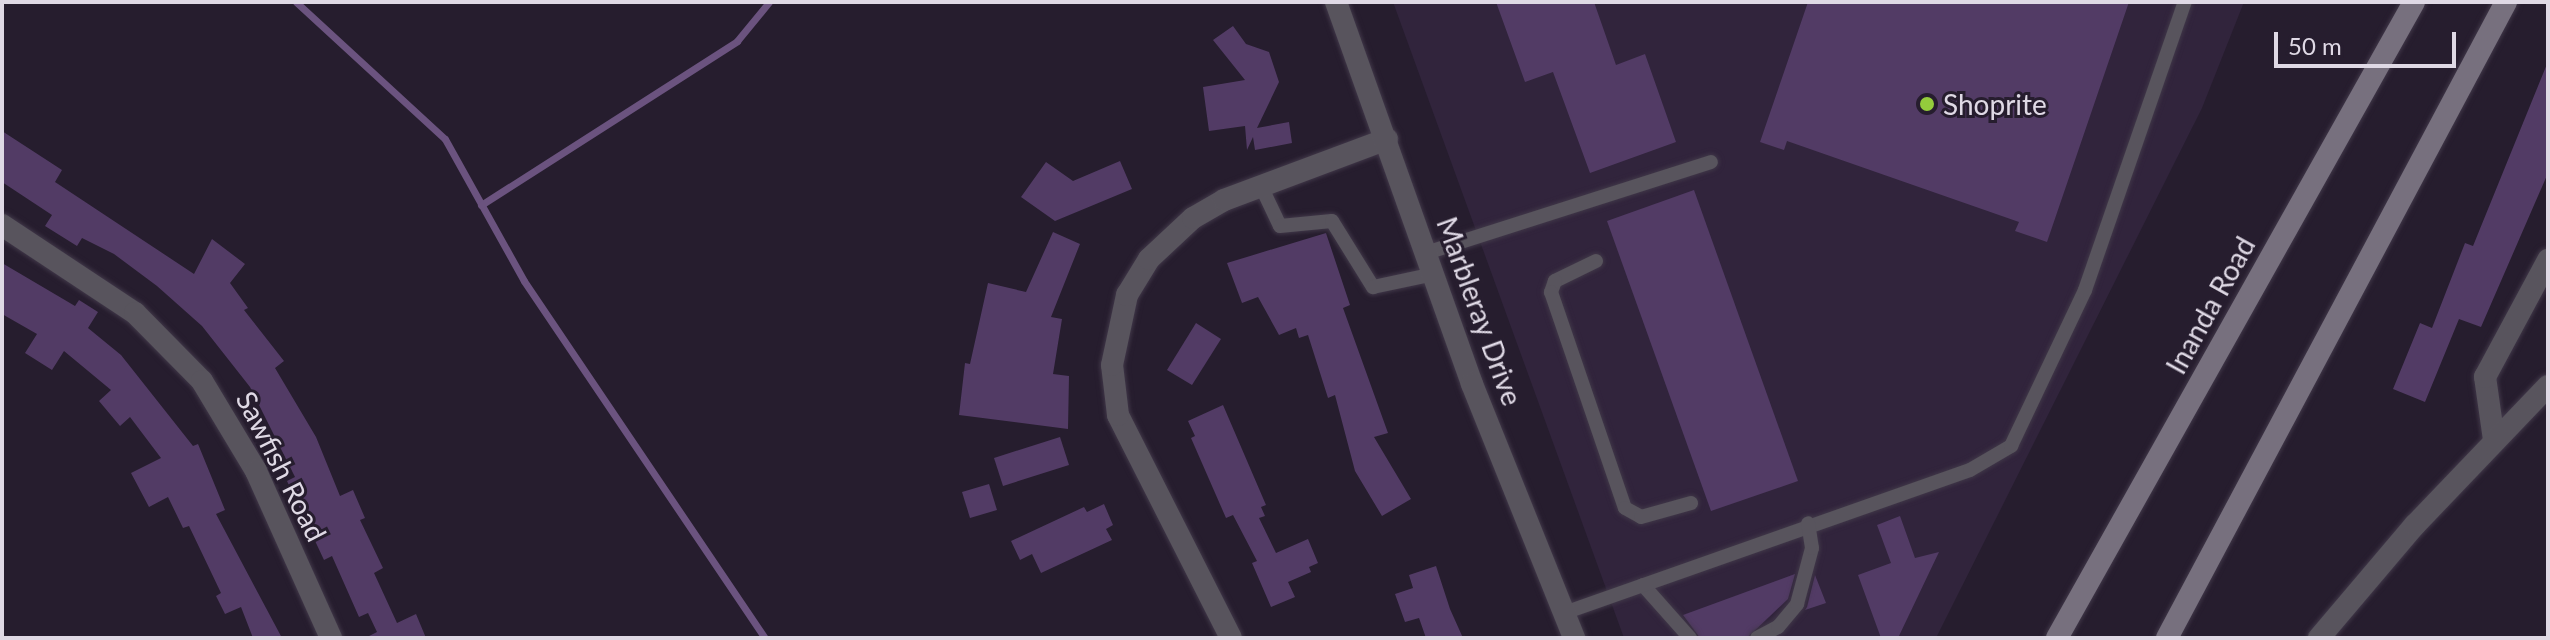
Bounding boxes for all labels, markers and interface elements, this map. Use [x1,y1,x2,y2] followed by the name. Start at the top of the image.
[2278,16,2460,66] scale bar
[2288,31,2342,60] text: 50 m
[1943,87,2047,121] place label: Shoprite
[1918,95,1936,113] marker: Shoprite
[1430,212,1530,410] street label: Marbleray Drive
[2159,231,2261,379] street label: Inanda Road
[230,385,334,547] street label: Sawfish Road

